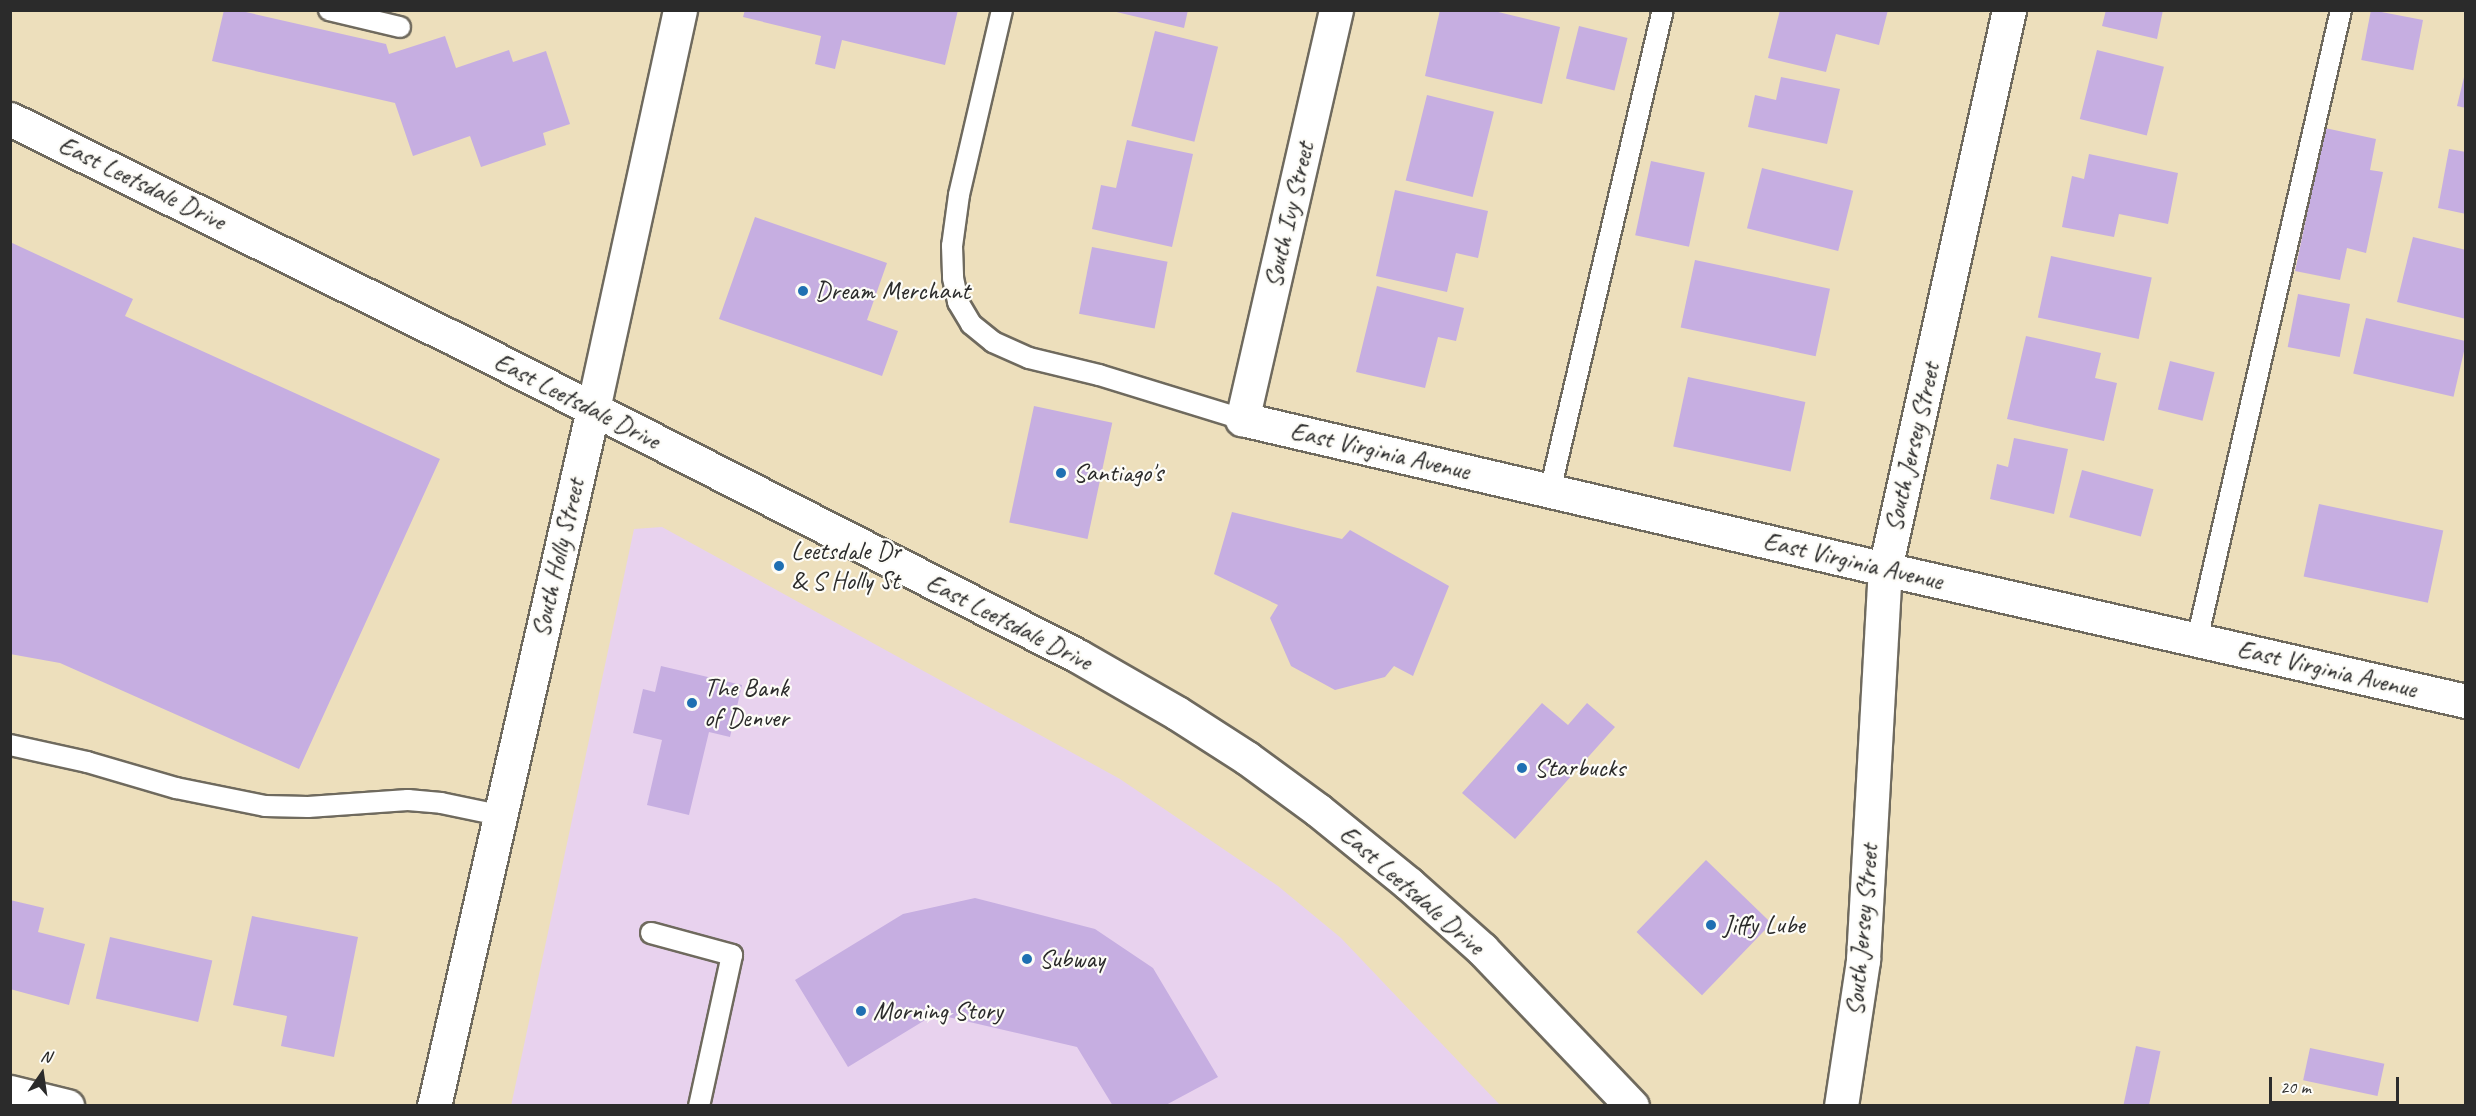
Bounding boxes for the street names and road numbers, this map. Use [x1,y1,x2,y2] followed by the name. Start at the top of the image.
[54,129,230,237] street label: East Leetsdale Drive
[1257,139,1321,291] street label: South Ivy Street
[489,346,665,456] street label: East Leetsdale Drive
[1877,359,1947,535] street label: South Jersey Street
[1287,415,1473,487] street label: East Virginia Avenue
[525,475,591,641] street label: South Holly Street
[1760,525,1946,597] street label: East Virginia Avenue
[921,567,1097,677] street label: East Leetsdale Drive
[2234,633,2420,705] street label: East Virginia Avenue
[1333,819,1491,961] street label: East Leetsdale Drive
[1839,843,1885,1017] street label: South Jersey Street

